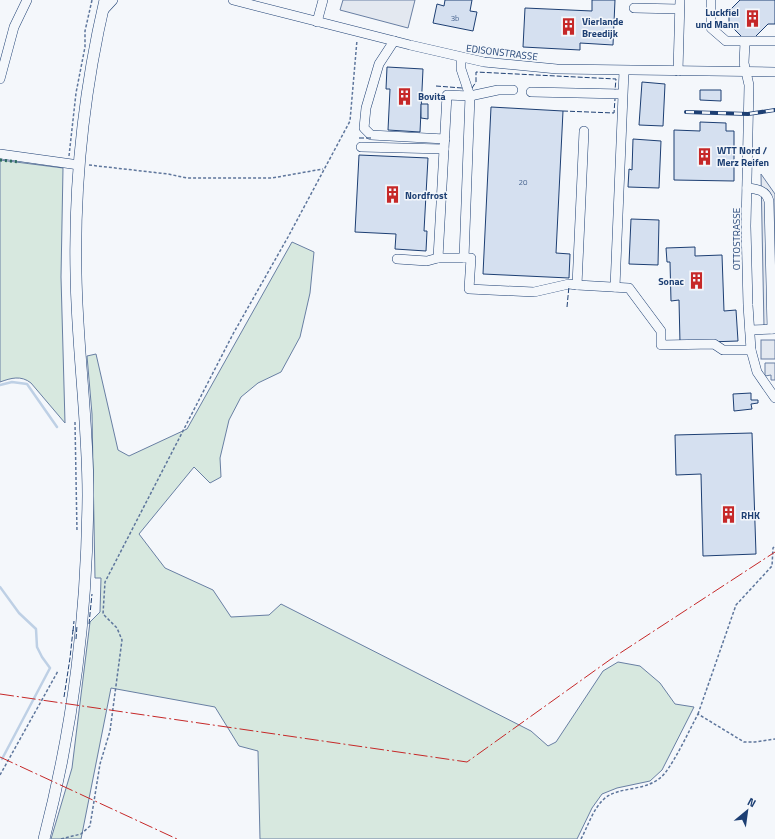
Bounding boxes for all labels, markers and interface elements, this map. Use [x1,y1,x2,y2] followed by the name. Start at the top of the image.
[696,5,739,32] place label: Luckfiel und Mann
[742,8,762,28] building icon: Luckfiel und Mann
[451,12,459,24] house number: 3b
[582,14,623,41] place label: Vierlande Breedijk
[559,17,579,37] building icon: Vierlande Breedijk
[465,41,539,64] street label: EDISONSTRASSE
[395,86,415,106] building icon: Bovita
[418,89,446,104] place label: Bovita
[717,143,769,170] place label: WTT Nord / Merz Reifen
[694,146,714,166] building icon: WTT Nord / Merz Reifen
[519,176,528,188] house number: 20
[382,185,402,205] building icon: Nordfrost
[405,188,448,203] place label: Nordfrost
[729,207,744,270] street label: OTTOSTRASSE
[687,271,707,291] building icon: Sonac
[658,274,685,289] place label: Sonac
[718,505,738,525] building icon: RHK
[741,508,760,523] place label: RHK
[727,791,767,831] north arrow
[745,793,759,811] text: N

